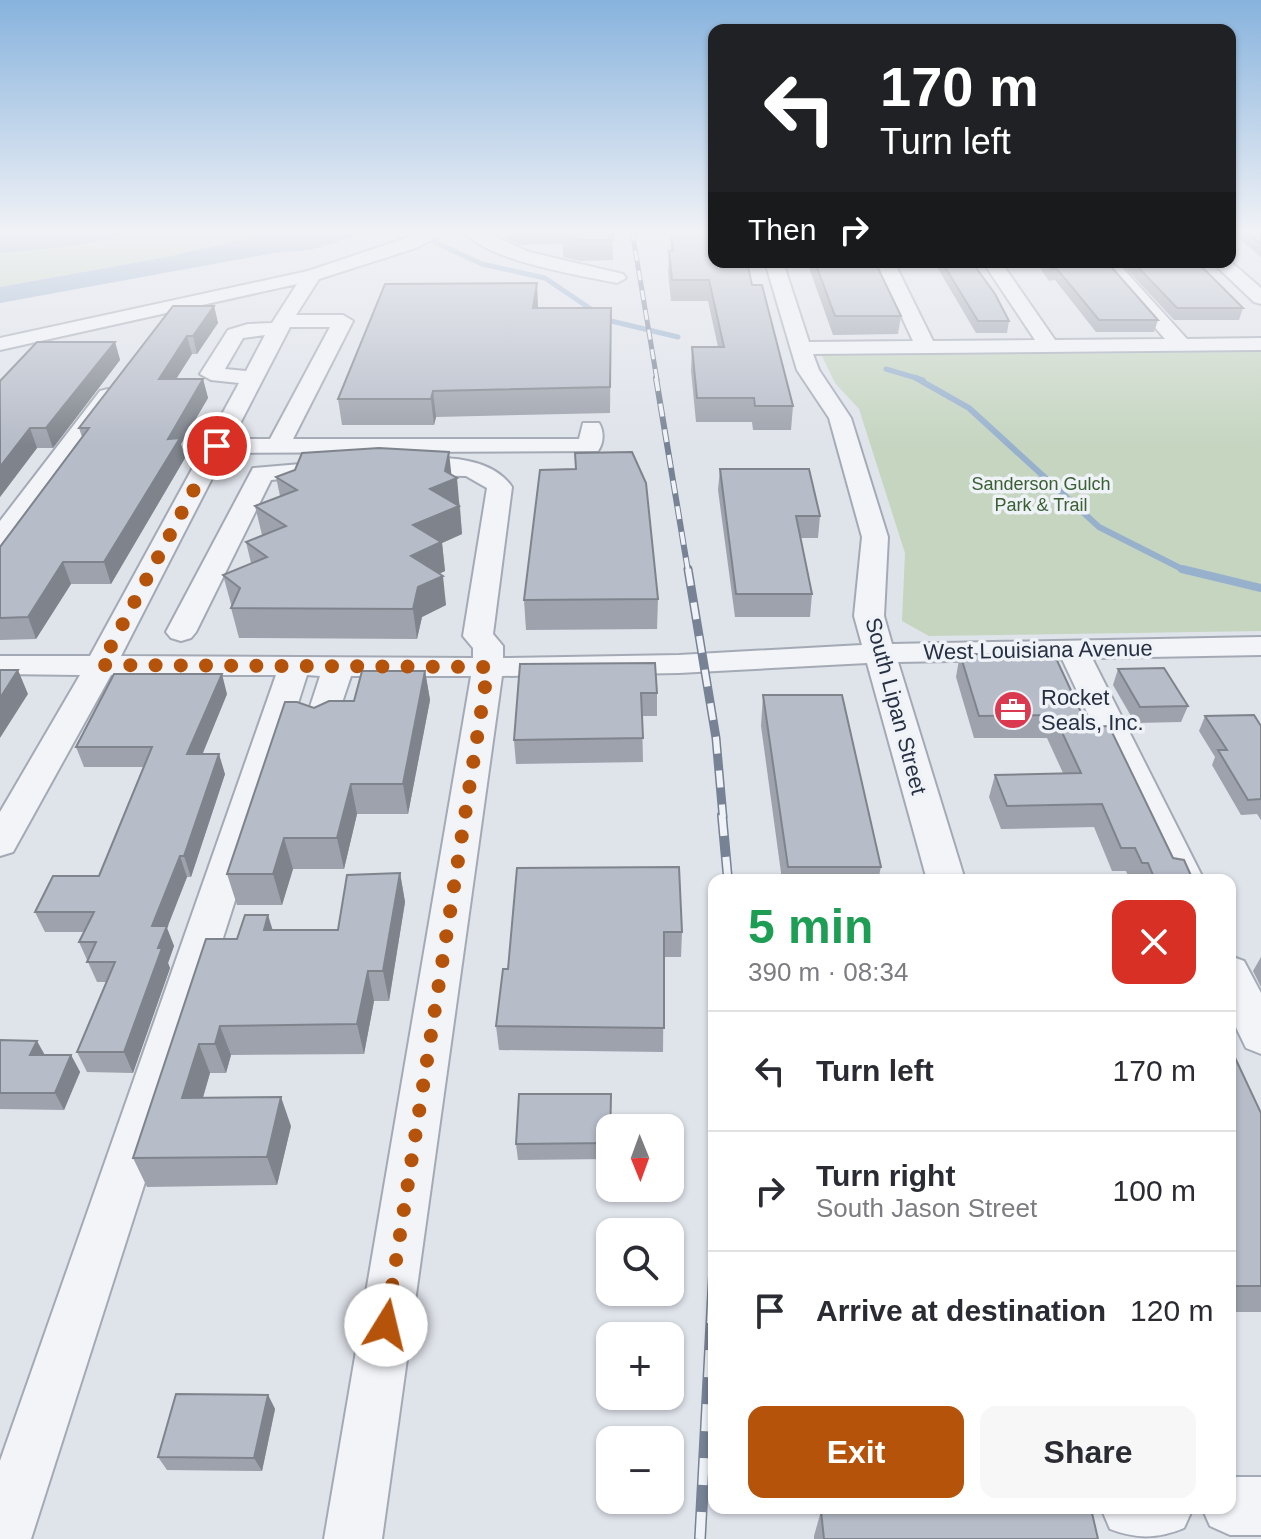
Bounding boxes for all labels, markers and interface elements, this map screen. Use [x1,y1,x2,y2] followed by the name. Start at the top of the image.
[880,55,1039,118] text: 170 m
[748,56,852,160] icon: left
[880,121,1011,162] text: Turn left
[832,208,876,252] icon: right
[748,213,816,246] text: Then
[183,412,251,480] pin
[195,424,239,468] icon: arrive
[971,474,1111,515] park label: Sanderson Gulch Park & Trail
[860,615,932,797] street label: South Lipan Street
[923,636,1153,664] street label: West Louisiana Avenue
[1041,685,1144,735] place label: Rocket Seals, Inc.
[992,689,1034,731] office icon: Rocket Seals, Inc.
[748,900,873,953] text: 5 min
[1112,900,1196,984] button: close
[748,957,908,987] text: 390 m · 08:34
[748,1049,792,1093] icon: left
[816,1054,934,1087] text: Turn left
[1113,1054,1196,1087] text: 170 m
[596,1114,684,1202] north arrow
[596,1114,684,1514] map controls
[816,1159,955,1192] text: Turn right
[748,1169,792,1213] icon: right
[1113,1174,1196,1207] text: 100 m
[816,1193,1037,1223] text: South Jason Street
[596,1218,684,1306] button: search
[344,1283,428,1367] position arrow
[748,1289,792,1333] icon: arrive
[816,1294,1106,1327] text: Arrive at destination
[1130,1294,1213,1327] text: 120 m
[596,1322,684,1410] button: +
[748,1406,964,1498] button: Exit
[980,1406,1196,1498] button: Share
[596,1426,684,1514] button: −

